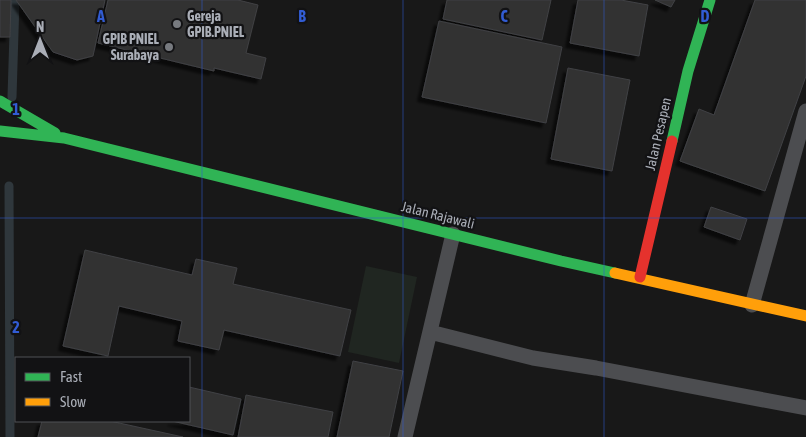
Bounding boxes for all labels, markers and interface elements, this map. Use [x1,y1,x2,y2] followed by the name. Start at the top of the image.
[96,7,105,25] text: A
[298,7,306,25] text: B
[500,7,508,25] text: C
[701,7,710,25] text: D
[187,8,245,40] place label: Gereja GPIB.PNIEL
[15,15,65,65] north arrow
[171,18,183,30] marker: Gereja GPIB.PNIEL
[36,19,44,35] text: N
[103,31,160,63] place label: GPIB PNIEL Surabaya
[163,41,175,53] marker: GPIB PNIEL Surabaya
[642,96,674,172] street label: Jalan Pesapen
[12,100,20,118] text: 1
[400,198,476,232] street label: Jalan Rajawali
[12,318,20,336] text: 2
[15,357,190,422] legend
[60,368,82,385] text: Fast
[60,393,86,410] text: Slow

